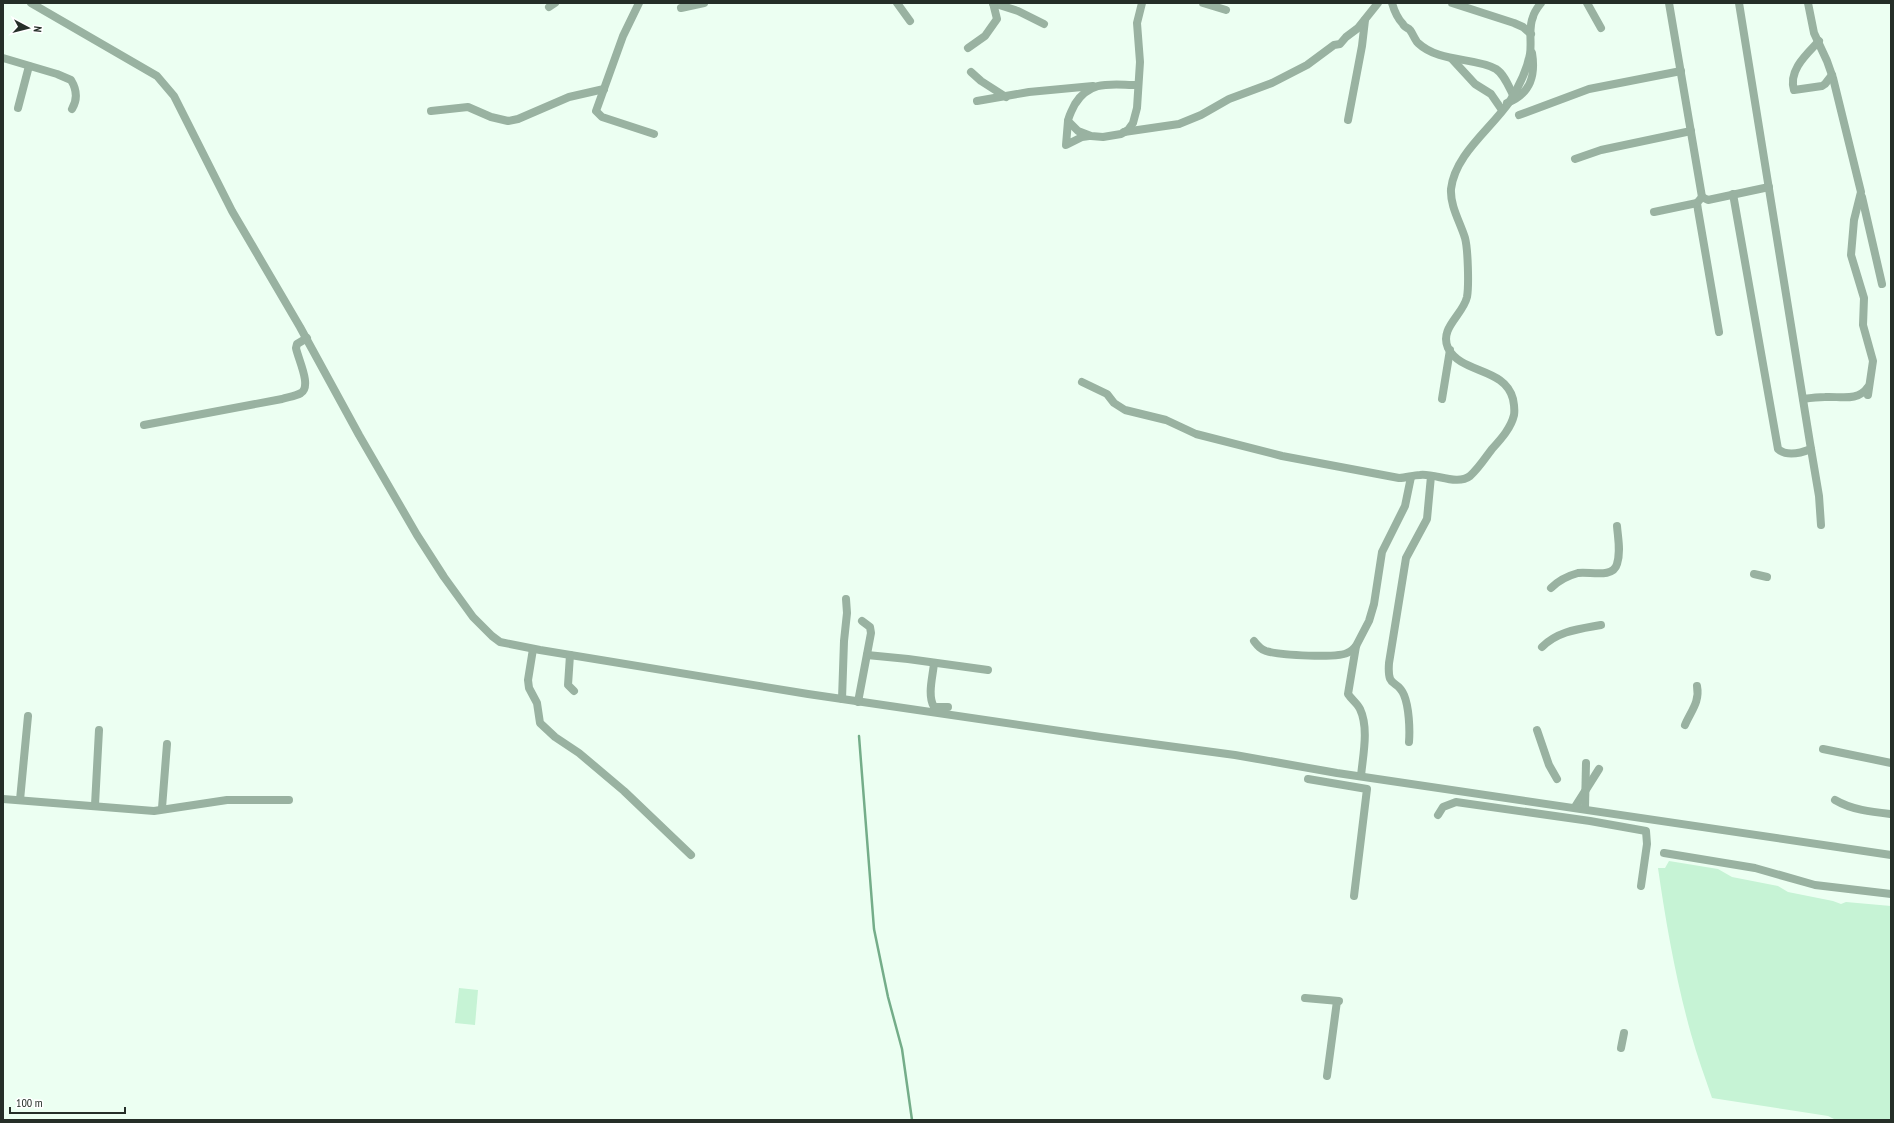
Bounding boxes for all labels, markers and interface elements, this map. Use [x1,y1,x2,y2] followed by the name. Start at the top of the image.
[8,8,48,48] north arrow
[31,25,45,33] text: N
[10,1089,125,1115] scale bar
[16,1095,43,1110] text: 100 m

